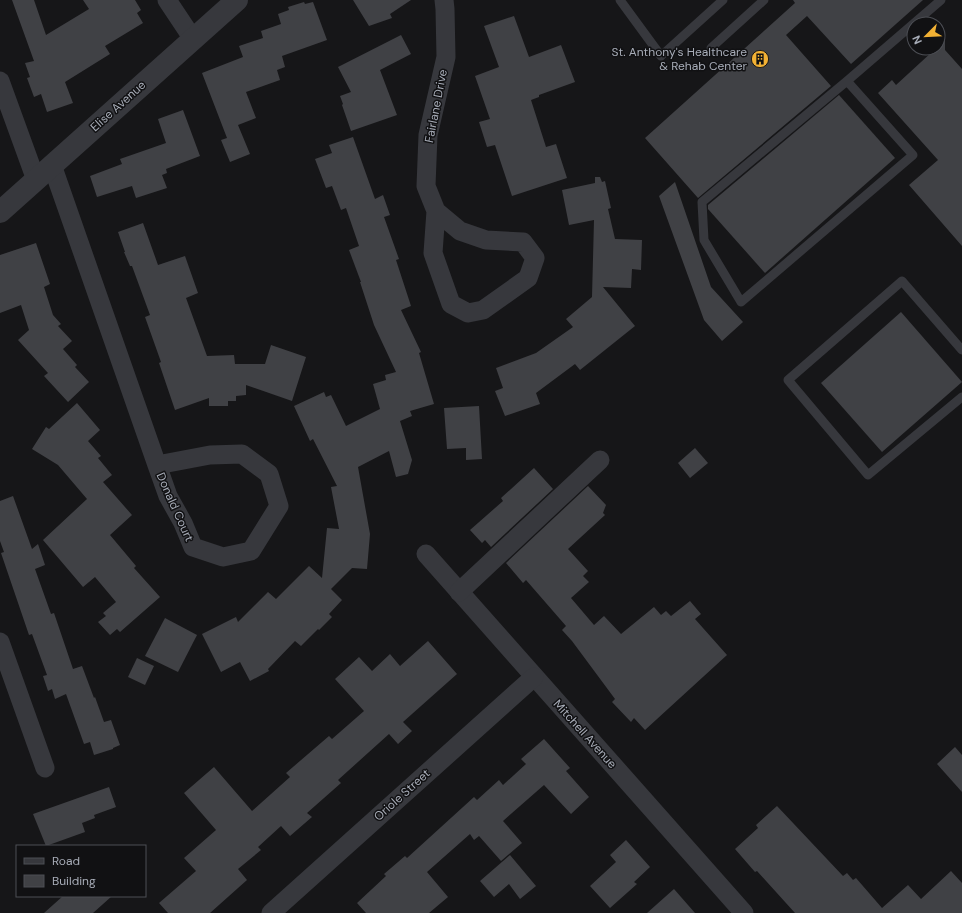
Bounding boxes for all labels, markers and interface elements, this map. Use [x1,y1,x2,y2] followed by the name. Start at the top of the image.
[906,16,946,56] north arrow
[909,34,925,47] text: N
[611,44,748,74] place label: St. Anthony's Healthcare & Rehab Center
[750,49,770,69] building icon: St. Anthony's Healthcare & Rehab Center
[421,68,451,144] street label: Fairlane Drive
[87,77,149,135] street label: Elise Avenue
[153,470,197,544] street label: Donald Court
[550,696,620,772] street label: Mitchell Avenue
[370,765,434,825] street label: Oriole Street
[16,845,146,897] legend
[52,853,80,869] text: Road
[52,873,96,889] text: Building

